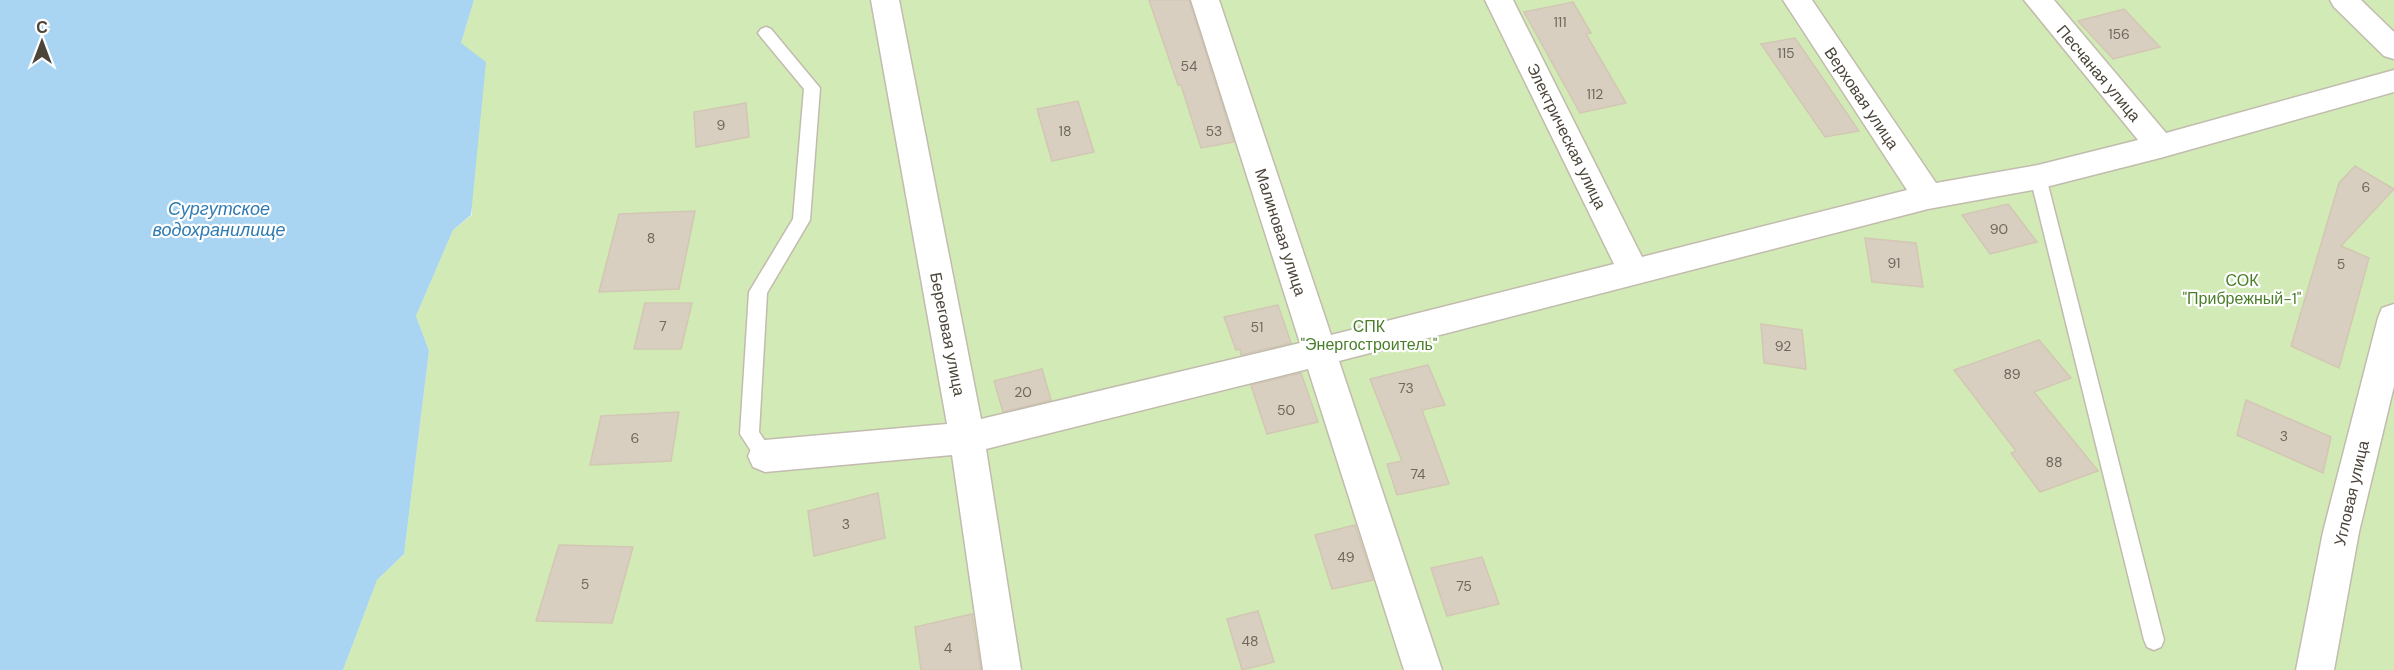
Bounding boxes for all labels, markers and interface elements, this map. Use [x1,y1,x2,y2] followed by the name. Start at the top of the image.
[12,12,72,72] north arrow
[1553,13,1567,31] house number: 111
[36,17,48,38] text: С
[2052,21,2145,126] street label: Песчаная улица
[2108,25,2130,43] house number: 156
[1820,43,1904,154] street label: Верховая улица
[1777,44,1795,62] house number: 115
[1180,57,1198,75] house number: 54
[1522,60,1611,213] street label: Электрическая улица
[1587,85,1603,103] house number: 112
[717,116,726,134] house number: 9
[1059,122,1071,140] house number: 18
[1206,122,1222,140] house number: 53
[1250,166,1311,299] street label: Малиновая улица
[2362,178,2370,196] house number: 6
[152,197,286,242] water label: Сургутское водохранилище
[1990,220,2008,238] house number: 90
[647,229,655,247] house number: 8
[1888,254,1900,272] house number: 91
[2337,255,2345,273] house number: 5
[925,270,970,398] street label: Береговая улица
[2182,270,2302,309] park label: СОК "Прибрежный-1"
[1300,316,1438,355] park label: СПК "Энергостроитель"
[659,317,667,335] house number: 7
[1251,318,1263,336] house number: 51
[1775,337,1791,355] house number: 92
[2004,365,2021,383] house number: 89
[1398,379,1414,397] house number: 73
[1014,383,1032,401] house number: 20
[1277,401,1295,419] house number: 50
[2280,427,2288,445] house number: 3
[631,429,639,447] house number: 6
[2329,438,2374,548] street label: Угловая улица
[2045,453,2063,471] house number: 88
[1410,465,1426,483] house number: 74
[842,515,850,533] house number: 3
[1337,548,1355,566] house number: 49
[581,575,589,593] house number: 5
[1456,577,1472,595] house number: 75
[1241,632,1259,650] house number: 48
[944,639,953,657] house number: 4

